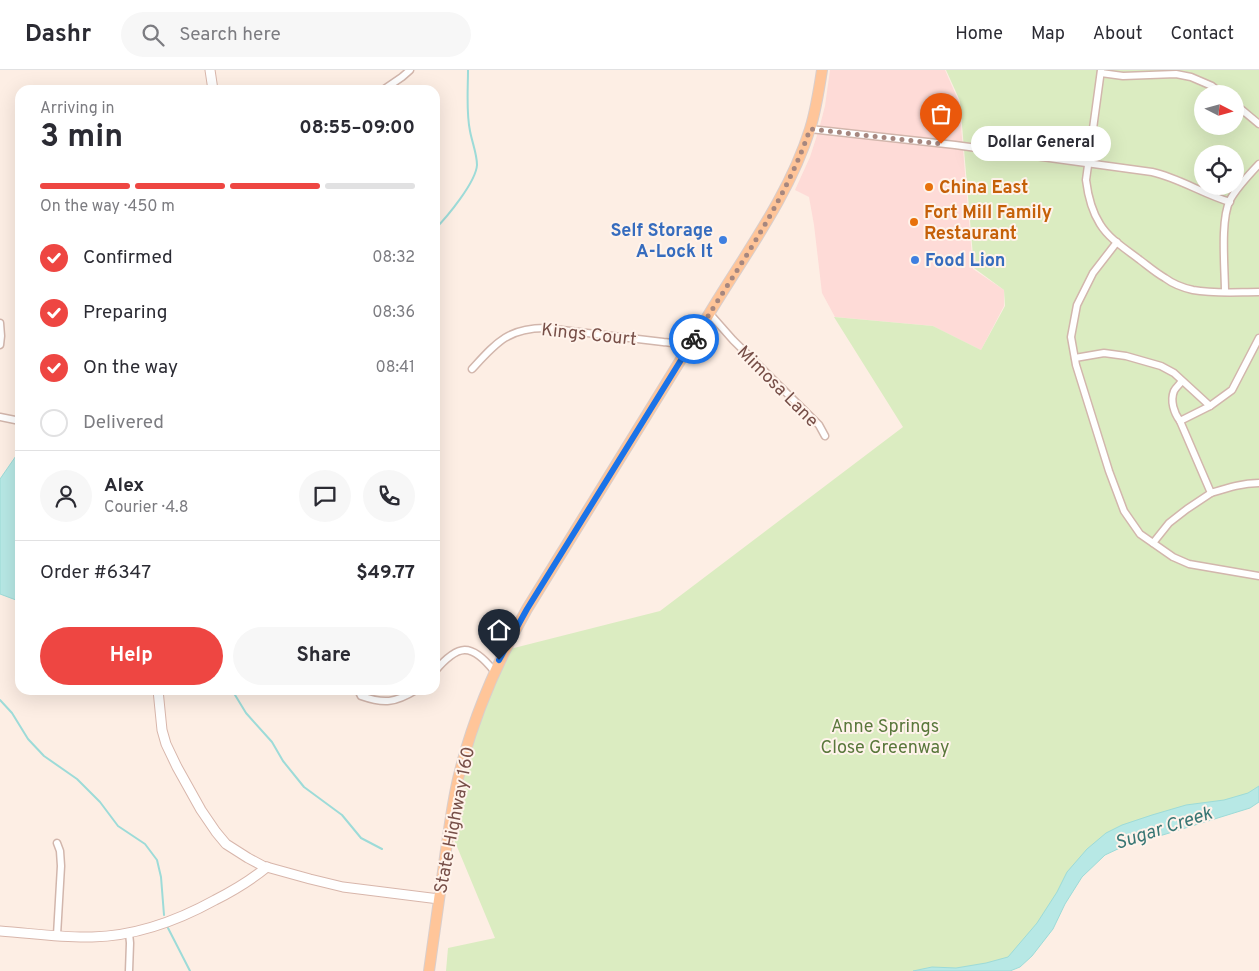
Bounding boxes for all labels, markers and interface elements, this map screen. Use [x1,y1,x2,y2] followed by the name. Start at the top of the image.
[121,12,471,57] search box
[25,20,91,50] text: Dashr
[139,21,167,49] icon: search
[179,23,281,47] text: Search here
[955,23,1003,46] text: Home
[1031,23,1065,46] text: Map
[1093,23,1142,46] text: About
[1170,23,1234,46] text: Contact
[1194,85,1244,135] north arrow
[1194,85,1244,195] map controls
[920,93,962,144] pin
[40,99,115,119] text: Arriving in
[927,100,955,128] icon: bag
[299,116,415,140] text: 08:55–09:00
[40,118,123,158] text: 3 min
[971,126,1111,162] callout: Dollar General
[987,133,1095,153] text: Dollar General
[1194,145,1244,195] button: locate
[939,177,1028,200] place label: China East
[923,181,935,193] marker: China East
[40,197,175,217] text: On the way · 450 m
[924,202,1052,246] place label: Fort Mill Family Restaurant
[908,216,920,228] marker: Fort Mill Family Restaurant
[610,220,713,264] place label: Self Storage A-Lock It
[717,234,729,246] marker: Self Storage A-Lock It
[40,244,68,272] icon: check
[83,246,173,270] text: Confirmed
[372,248,415,268] text: 08:32
[925,250,1005,273] place label: Food Lion
[909,254,921,266] marker: Food Lion
[40,299,68,327] icon: check
[83,301,167,325] text: Preparing
[372,303,415,323] text: 08:36
[669,314,719,364] courier
[540,319,638,352] street label: Kings Court
[680,325,708,353] icon: bike
[731,341,823,433] street label: Mimosa Lane
[40,354,68,382] icon: check
[83,356,178,380] text: On the way
[375,358,415,378] text: 08:41
[83,411,164,435] text: Delivered
[40,470,92,522] button: person
[299,470,351,522] button: chat
[363,470,415,522] button: phone
[104,474,144,498] text: Alex
[104,498,188,518] text: Courier · 4.8
[40,561,151,585] text: Order #6347
[356,561,415,585] text: $49.77
[478,609,520,660] pin
[485,616,513,644] icon: home
[40,627,223,685] button: Help
[233,627,415,685] button: Share
[821,716,949,760] park label: Anne Springs Close Greenway
[430,745,481,896] street label: State Highway 160
[1112,802,1216,856] water label: Sugar Creek

